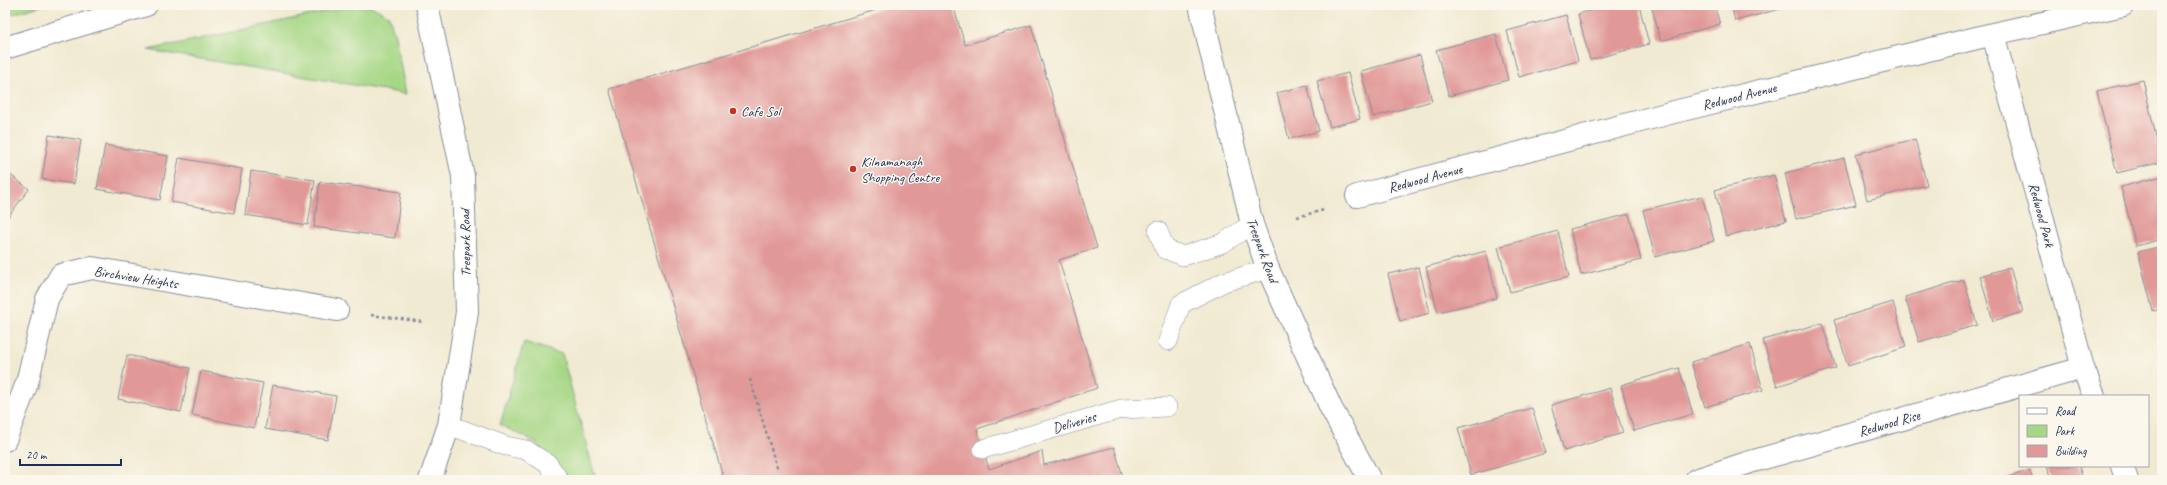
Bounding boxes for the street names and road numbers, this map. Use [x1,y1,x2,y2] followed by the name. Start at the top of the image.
[1700,79,1779,114] street label: Redwood Avenue
[1386,160,1465,196] street label: Redwood Avenue
[2025,181,2058,250] street label: Redwood Park
[456,207,475,277] street label: Treepark Road
[1243,216,1283,287] street label: Treepark Road
[93,262,180,293] street label: Birchview Heights
[1857,406,1923,440] street label: Redwood Rise
[1051,408,1099,437] street label: Deliveries

